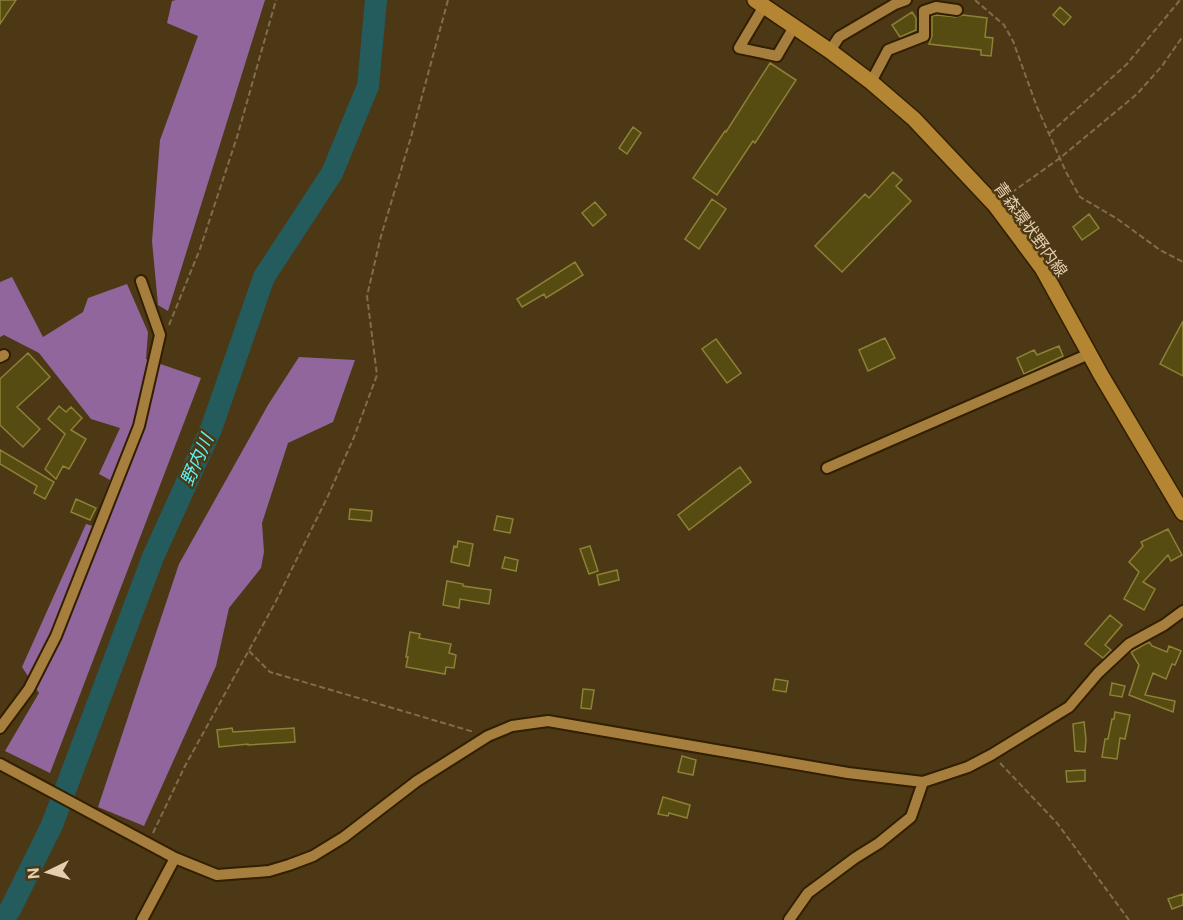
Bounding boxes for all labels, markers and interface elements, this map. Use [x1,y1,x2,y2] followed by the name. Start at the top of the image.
[990,178,1071,280] street label: 青森環状野内線
[176,429,218,489] water label: 野内川
[18,842,78,902] north arrow
[24,867,44,880] text: N

